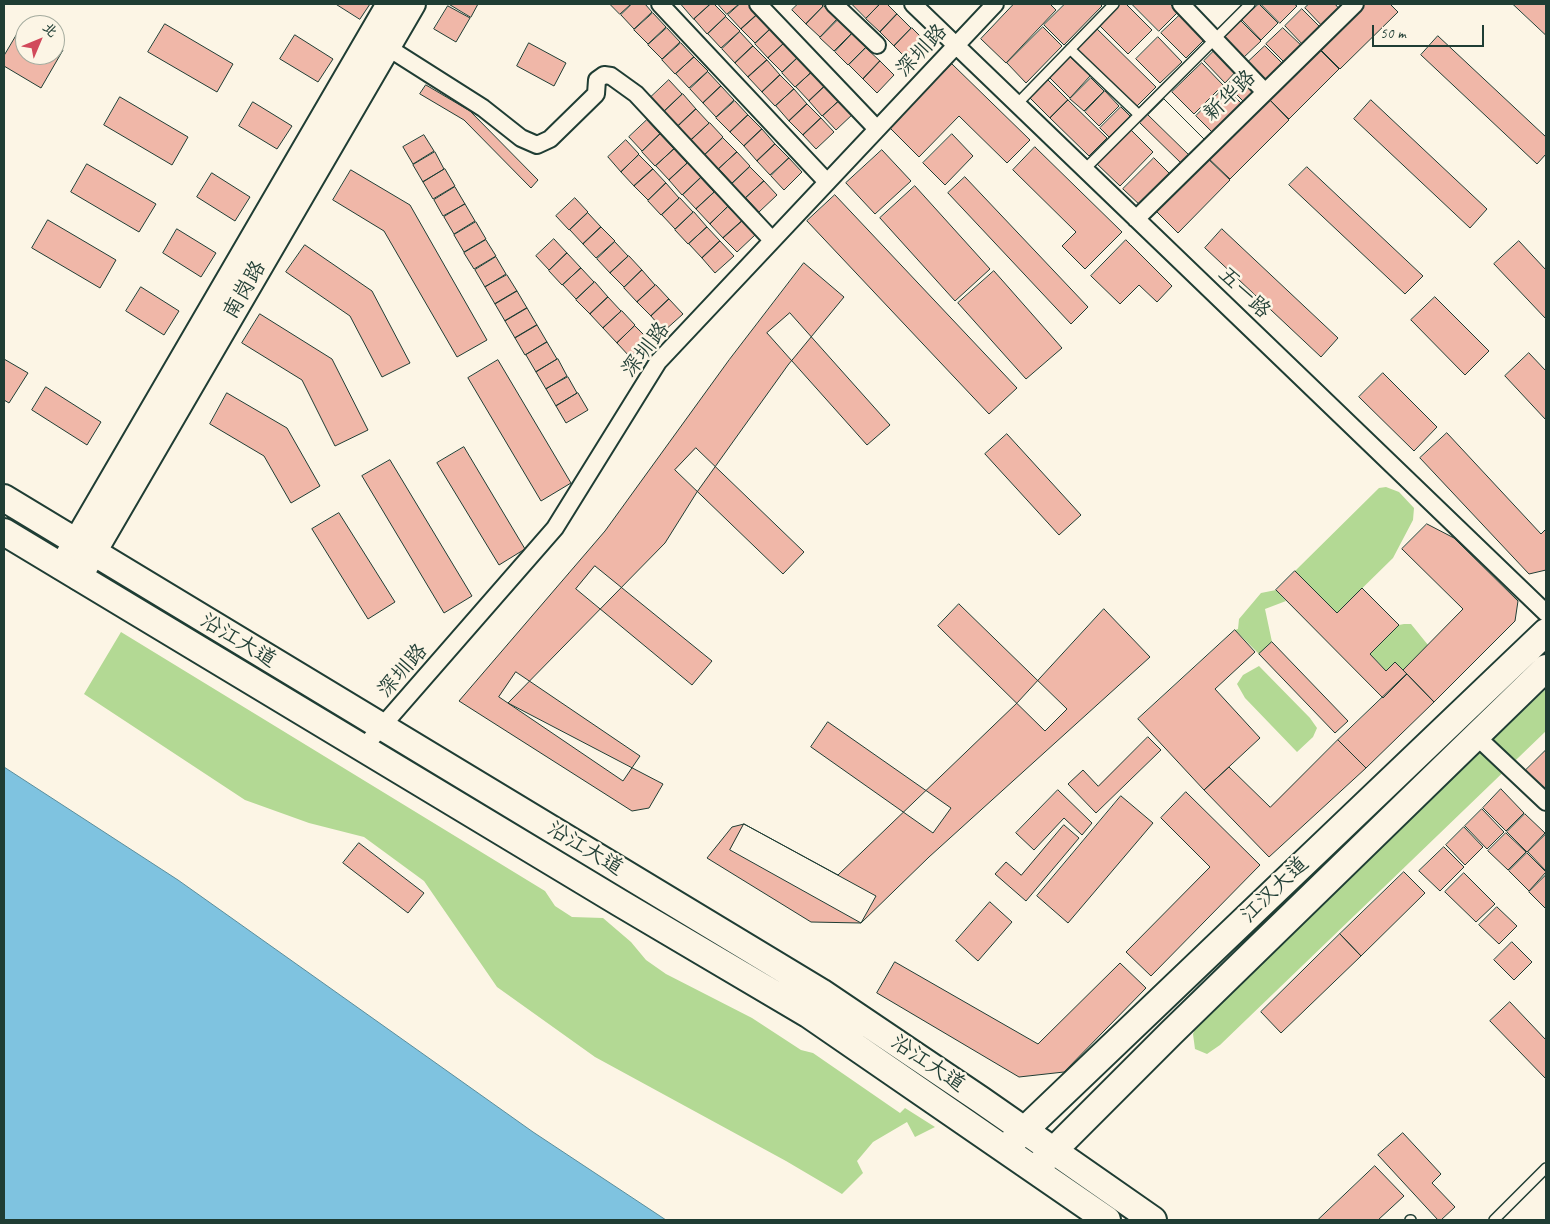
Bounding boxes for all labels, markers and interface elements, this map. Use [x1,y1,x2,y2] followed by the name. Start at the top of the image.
[15,15,65,65] north arrow
[1375,15,1488,47] scale bar
[39,19,61,41] text: 北
[891,19,953,83] street label: 深圳路
[1380,24,1406,43] text: 50 m
[1199,65,1261,127] street label: 新华路
[218,256,272,324] street label: 南岗路
[1213,262,1275,324] street label: 五一路
[617,317,675,383] street label: 深圳路
[196,609,280,673] street label: 沿江大道
[373,639,433,703] street label: 深圳路
[543,817,627,881] street label: 沿江大道
[1236,852,1314,928] street label: 江汉大道
[886,1030,970,1098] street label: 沿江大道

